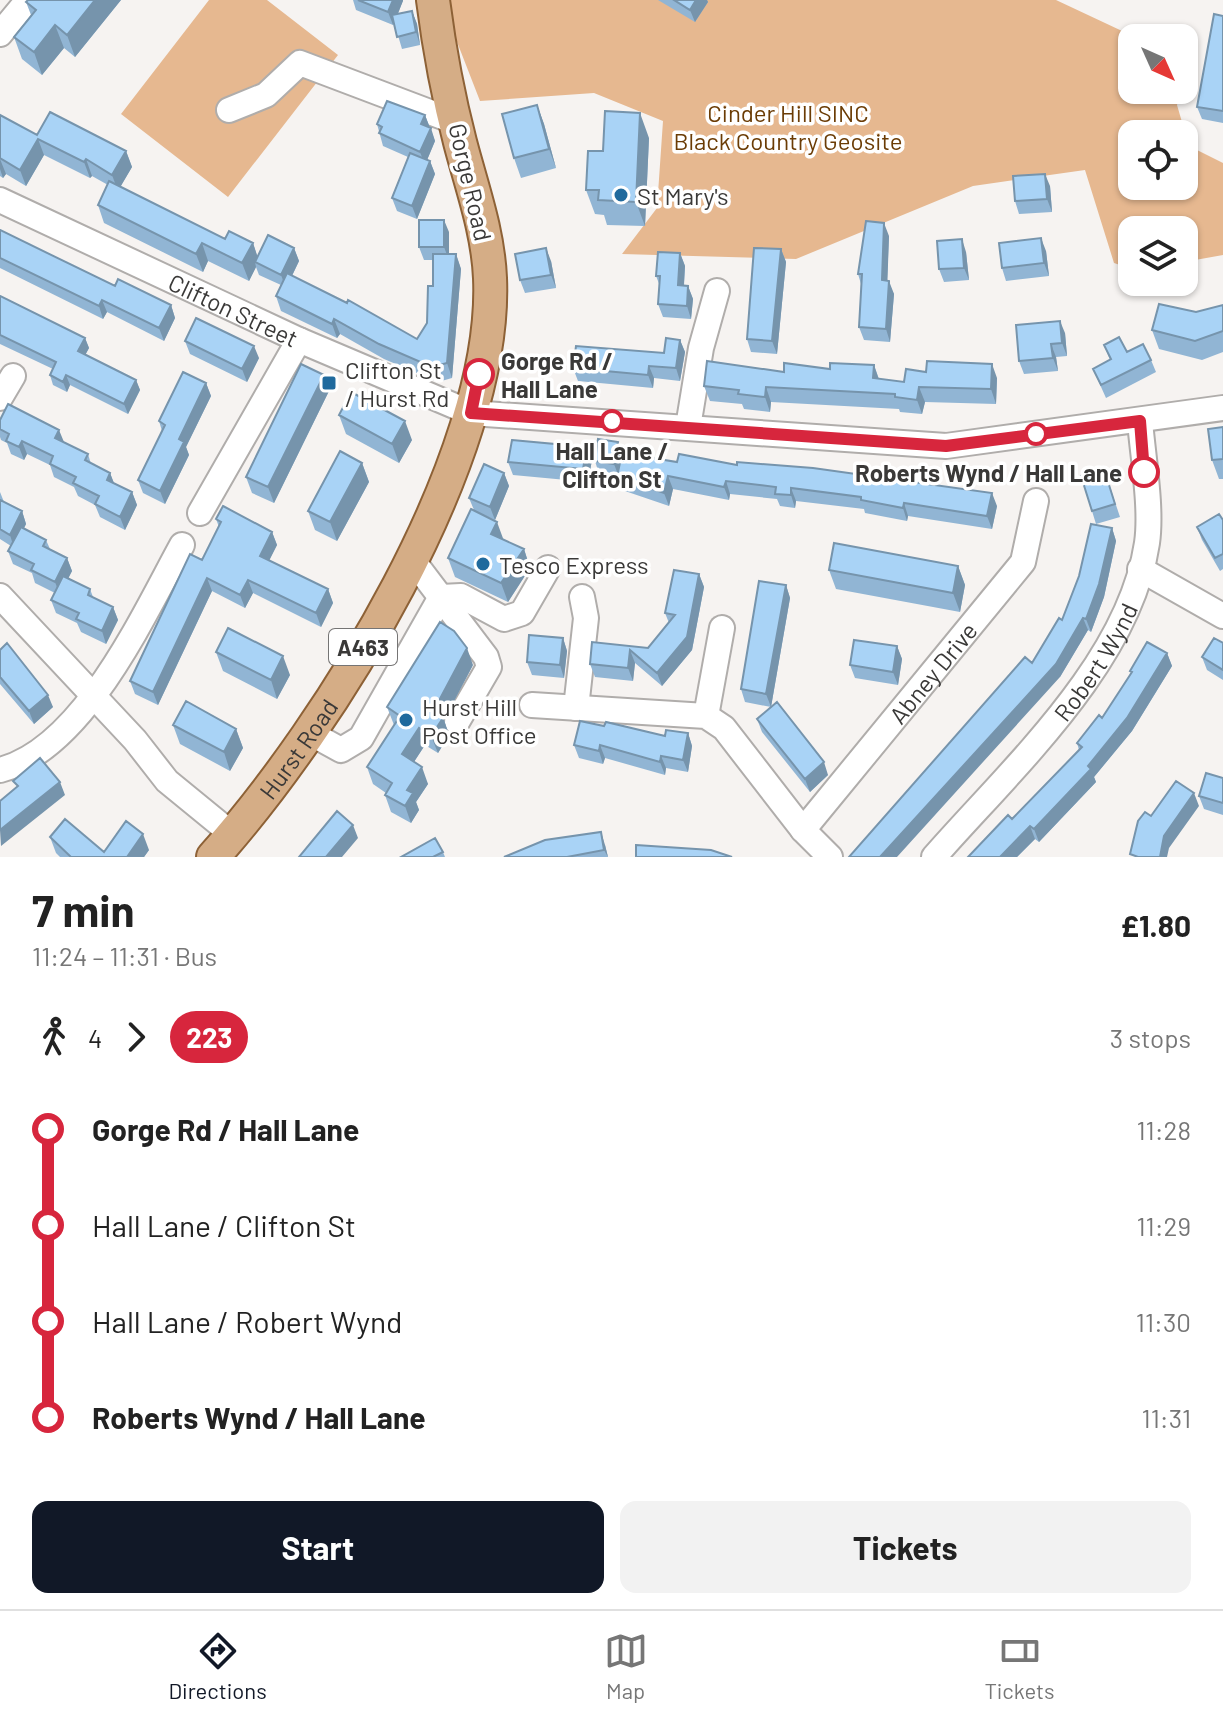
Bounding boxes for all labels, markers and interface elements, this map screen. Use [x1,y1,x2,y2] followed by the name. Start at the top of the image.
[1118,24,1198,104] north arrow
[1118,24,1198,296] map controls
[674,98,902,155] park label: Cinder Hill SINC Black Country Geosite
[443,120,499,244] street label: Gorge Road
[1118,120,1198,200] button: locate
[637,181,729,210] place label: St Mary's
[612,186,630,204] marker: St Mary's
[1118,216,1198,296] button: layers
[164,267,303,352] street label: Clifton Street
[501,346,613,403] place label: Gorge Rd / Hall Lane
[345,355,449,412] place label: Clifton St / Hurst Rd
[464,359,494,389] marker: Gorge Rd / Hall Lane
[320,374,338,392] marker: Clifton St / Hurst Rd
[601,410,623,432] marker: Hall Lane / Clifton St
[1025,423,1047,445] unlabelled marker
[556,436,668,493] place label: Hall Lane / Clifton St
[1129,457,1159,487] marker: Roberts Wynd / Hall Lane
[855,458,1122,487] place label: Roberts Wynd / Hall Lane
[499,550,649,579] place label: Tesco Express
[474,555,492,573] marker: Tesco Express
[1047,598,1143,726] street label: Robert Wynd
[882,616,982,729] street label: Abney Drive
[329,629,397,665] road number: A463
[422,692,537,749] place label: Hurst Hill Post Office
[252,693,343,804] street label: Hurst Road
[397,711,415,729] marker: Hurst Hill Post Office
[32,883,135,936] text: 7 min
[1121,907,1191,943] text: £1.80
[32,940,217,971] text: 11:24 – 11:31 · Bus
[32,1015,76,1059] icon: walk
[114,1015,158,1059] icon: forward
[186,1020,232,1054] text: 223
[88,1022,102,1053] text: 4
[1110,1022,1191,1053] text: 3 stops
[92,1111,359,1147] text: Gorge Rd / Hall Lane
[1136,1114,1191,1145] text: 11:28
[92,1207,356,1243] text: Hall Lane / Clifton St
[1136,1210,1191,1241] text: 11:29
[92,1303,402,1339] text: Hall Lane / Robert Wynd
[1136,1306,1191,1337] text: 11:30
[92,1399,426,1435] text: Roberts Wynd / Hall Lane
[1142,1402,1191,1433] text: 11:31
[32,1501,604,1593] button: Start
[620,1501,1191,1593] button: Tickets
[168,1629,267,1703] tab: Directions
[604,1629,648,1703] tab: Map
[985,1629,1055,1703] tab: Tickets

